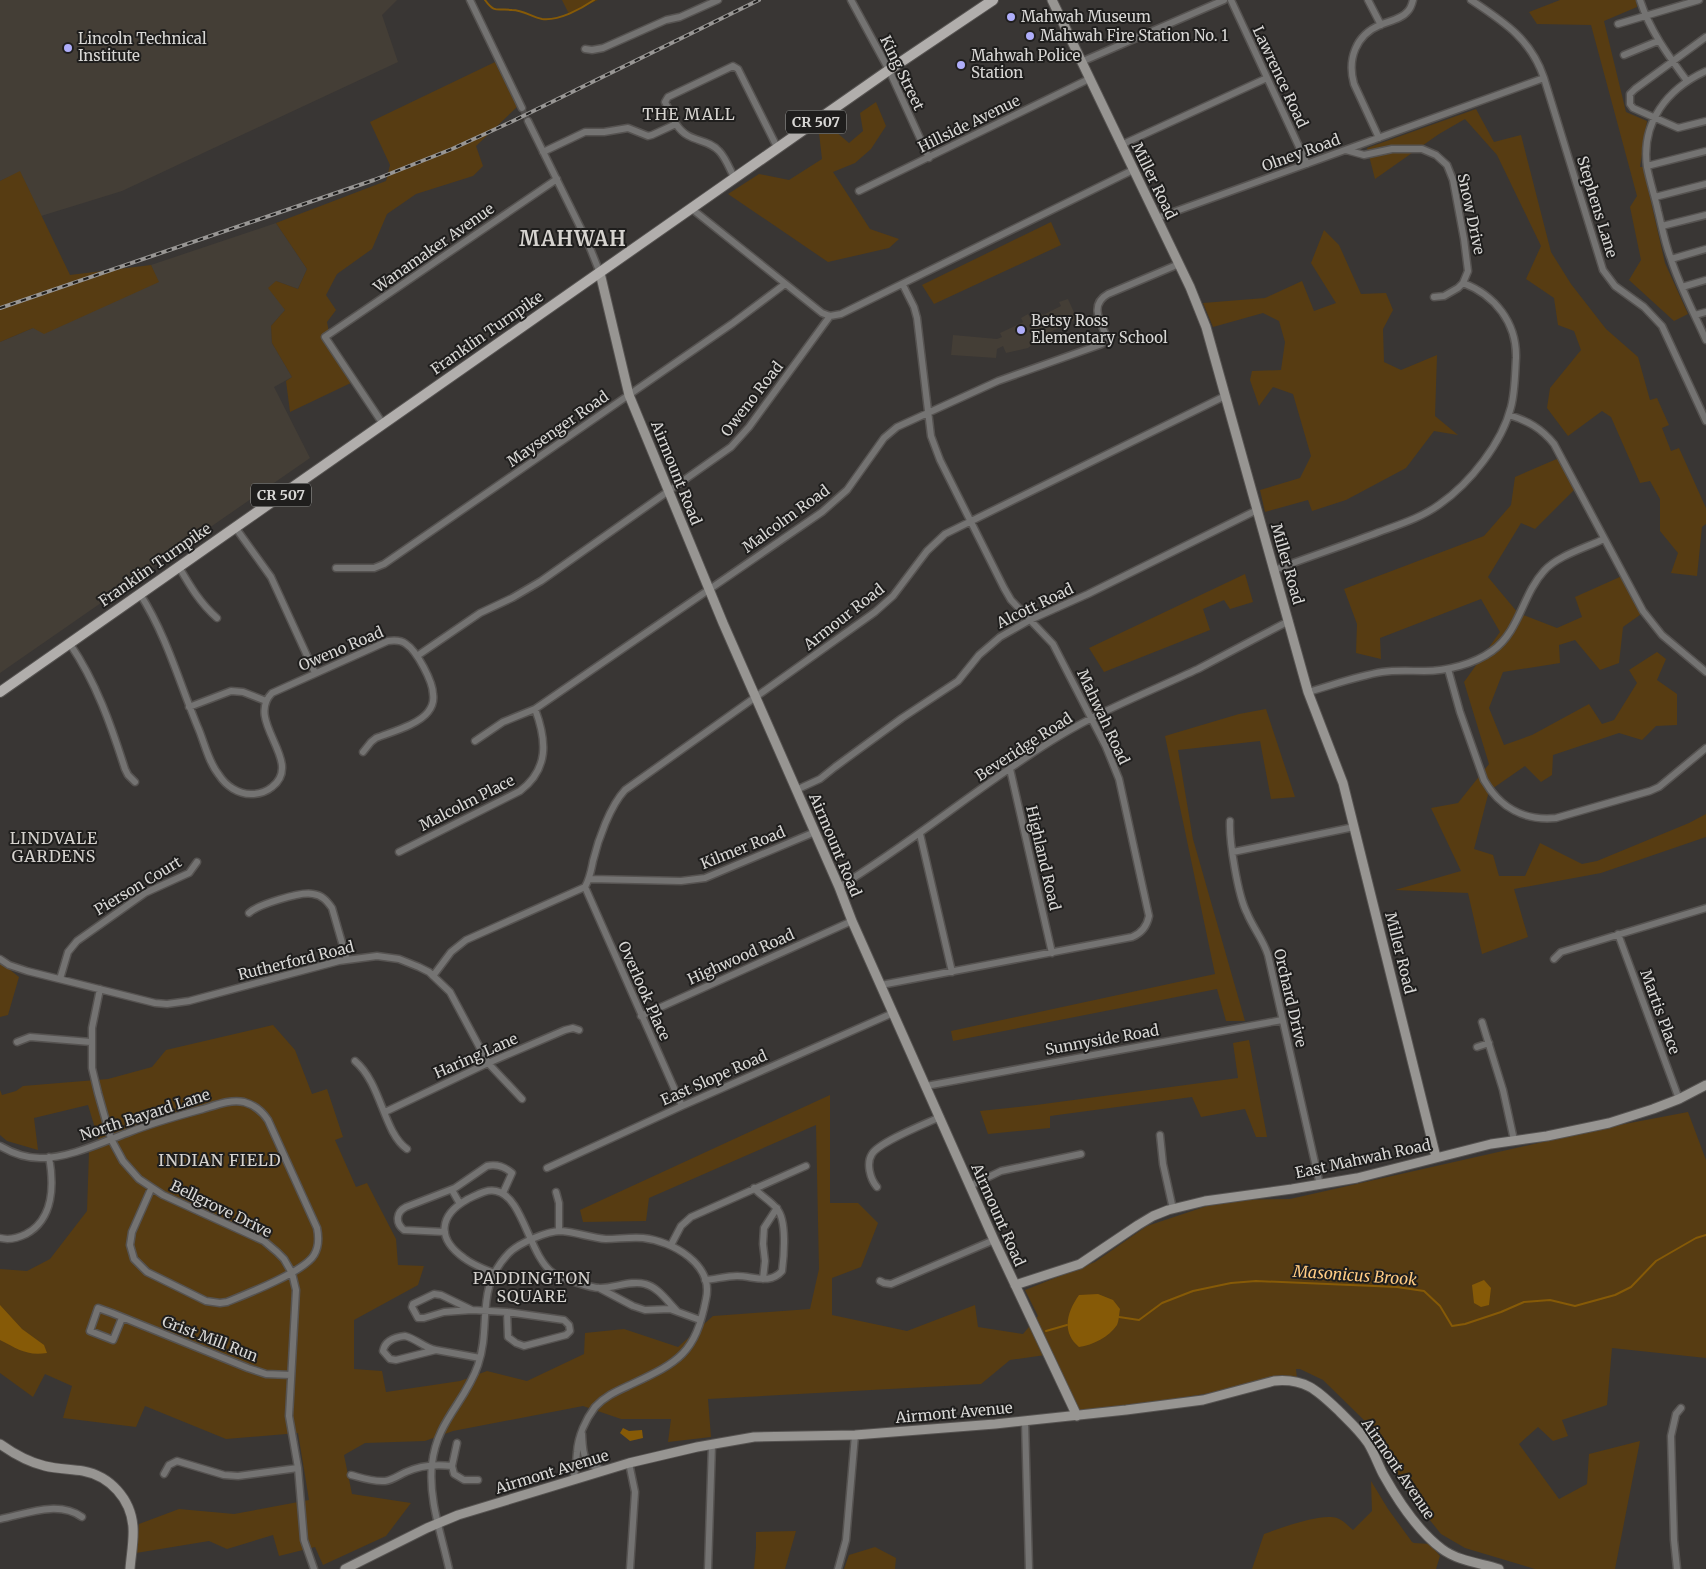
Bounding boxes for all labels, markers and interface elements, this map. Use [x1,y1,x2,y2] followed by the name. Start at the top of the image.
[1021,7,1151,26] place label: Mahwah Museum
[1005,11,1017,23] marker: Mahwah Museum
[1249,23,1312,131] street label: Lawrence Road
[1040,26,1228,45] place label: Mahwah Fire Station No. 1
[78,29,207,65] place label: Lincoln Technical Institute
[1024,30,1036,42] marker: Mahwah Fire Station No. 1
[876,32,929,113] street label: King Street
[62,42,74,54] marker: Lincoln Technical Institute
[971,46,1081,82] place label: Mahwah Police Station
[955,59,967,71] marker: Mahwah Police Station
[915,91,1023,156] street label: Hillside Avenue
[642,104,736,124] district label: THE MALL
[786,110,846,134] road number: CR 507
[1259,130,1343,175] street label: Olney Road
[1128,139,1181,222] street label: Miller Road
[1573,154,1622,260] street label: Stephens Lane
[1454,172,1489,256] street label: Snow Drive
[369,199,498,297] street label: Wanamaker Avenue
[519,226,627,251] district label: MAHWAH
[427,287,547,379] street label: Franklin Turnpike
[1031,311,1168,347] place label: Betsy Ross Elementary School
[1015,324,1027,336] marker: Betsy Ross Elementary School
[716,357,787,440] street label: Oweno Road
[503,386,612,471] street label: Maysenger Road
[647,417,706,528] street label: Airmount Road
[738,481,833,557] street label: Malcolm Road
[251,484,311,506] road number: CR 507
[95,519,215,611] street label: Franklin Turnpike
[1267,521,1308,607] street label: Miller Road
[799,579,888,655] street label: Armour Road
[992,579,1076,633] street label: Alcott Road
[296,622,386,675] street label: Oweno Road
[1073,666,1134,767] street label: Mahwah Road
[972,708,1076,785] street label: Beveridge Road
[416,770,518,835] street label: Malcolm Place
[805,789,866,899] street label: Airmount Road
[1022,804,1065,912] street label: Highland Road
[698,822,788,873] street label: Kilmer Road
[10,828,98,866] district label: LINDVALE GARDENS
[91,852,185,919] street label: Pierson Court
[1381,910,1420,996] street label: Miller Road
[684,924,797,989] street label: Highwood Road
[236,937,356,984] street label: Rutherford Road
[614,938,675,1044] street label: Overlook Place
[1270,947,1311,1049] street label: Orchard Drive
[1636,967,1685,1057] street label: Martis Place
[1044,1020,1160,1059] street label: Sunnyside Road
[431,1029,521,1082] street label: Haring Lane
[658,1046,770,1110] street label: East Slope Road
[77,1085,212,1144] street label: North Bayard Lane
[1293,1135,1432,1182] street label: East Mahwah Road
[158,1150,282,1170] district label: INDIAN FIELD
[967,1159,1030,1269] street label: Airmount Road
[167,1176,275,1241] street label: Bellgrove Drive
[1292,1261,1418,1289] water label: Masonicus Brook
[473,1268,591,1306] district label: PADDINGTON SQUARE
[160,1312,261,1366] street label: Grist Mill Run
[894,1398,1014,1427] street label: Airmont Avenue
[1357,1414,1439,1523] street label: Airmont Avenue
[492,1445,611,1498] street label: Airmont Avenue

